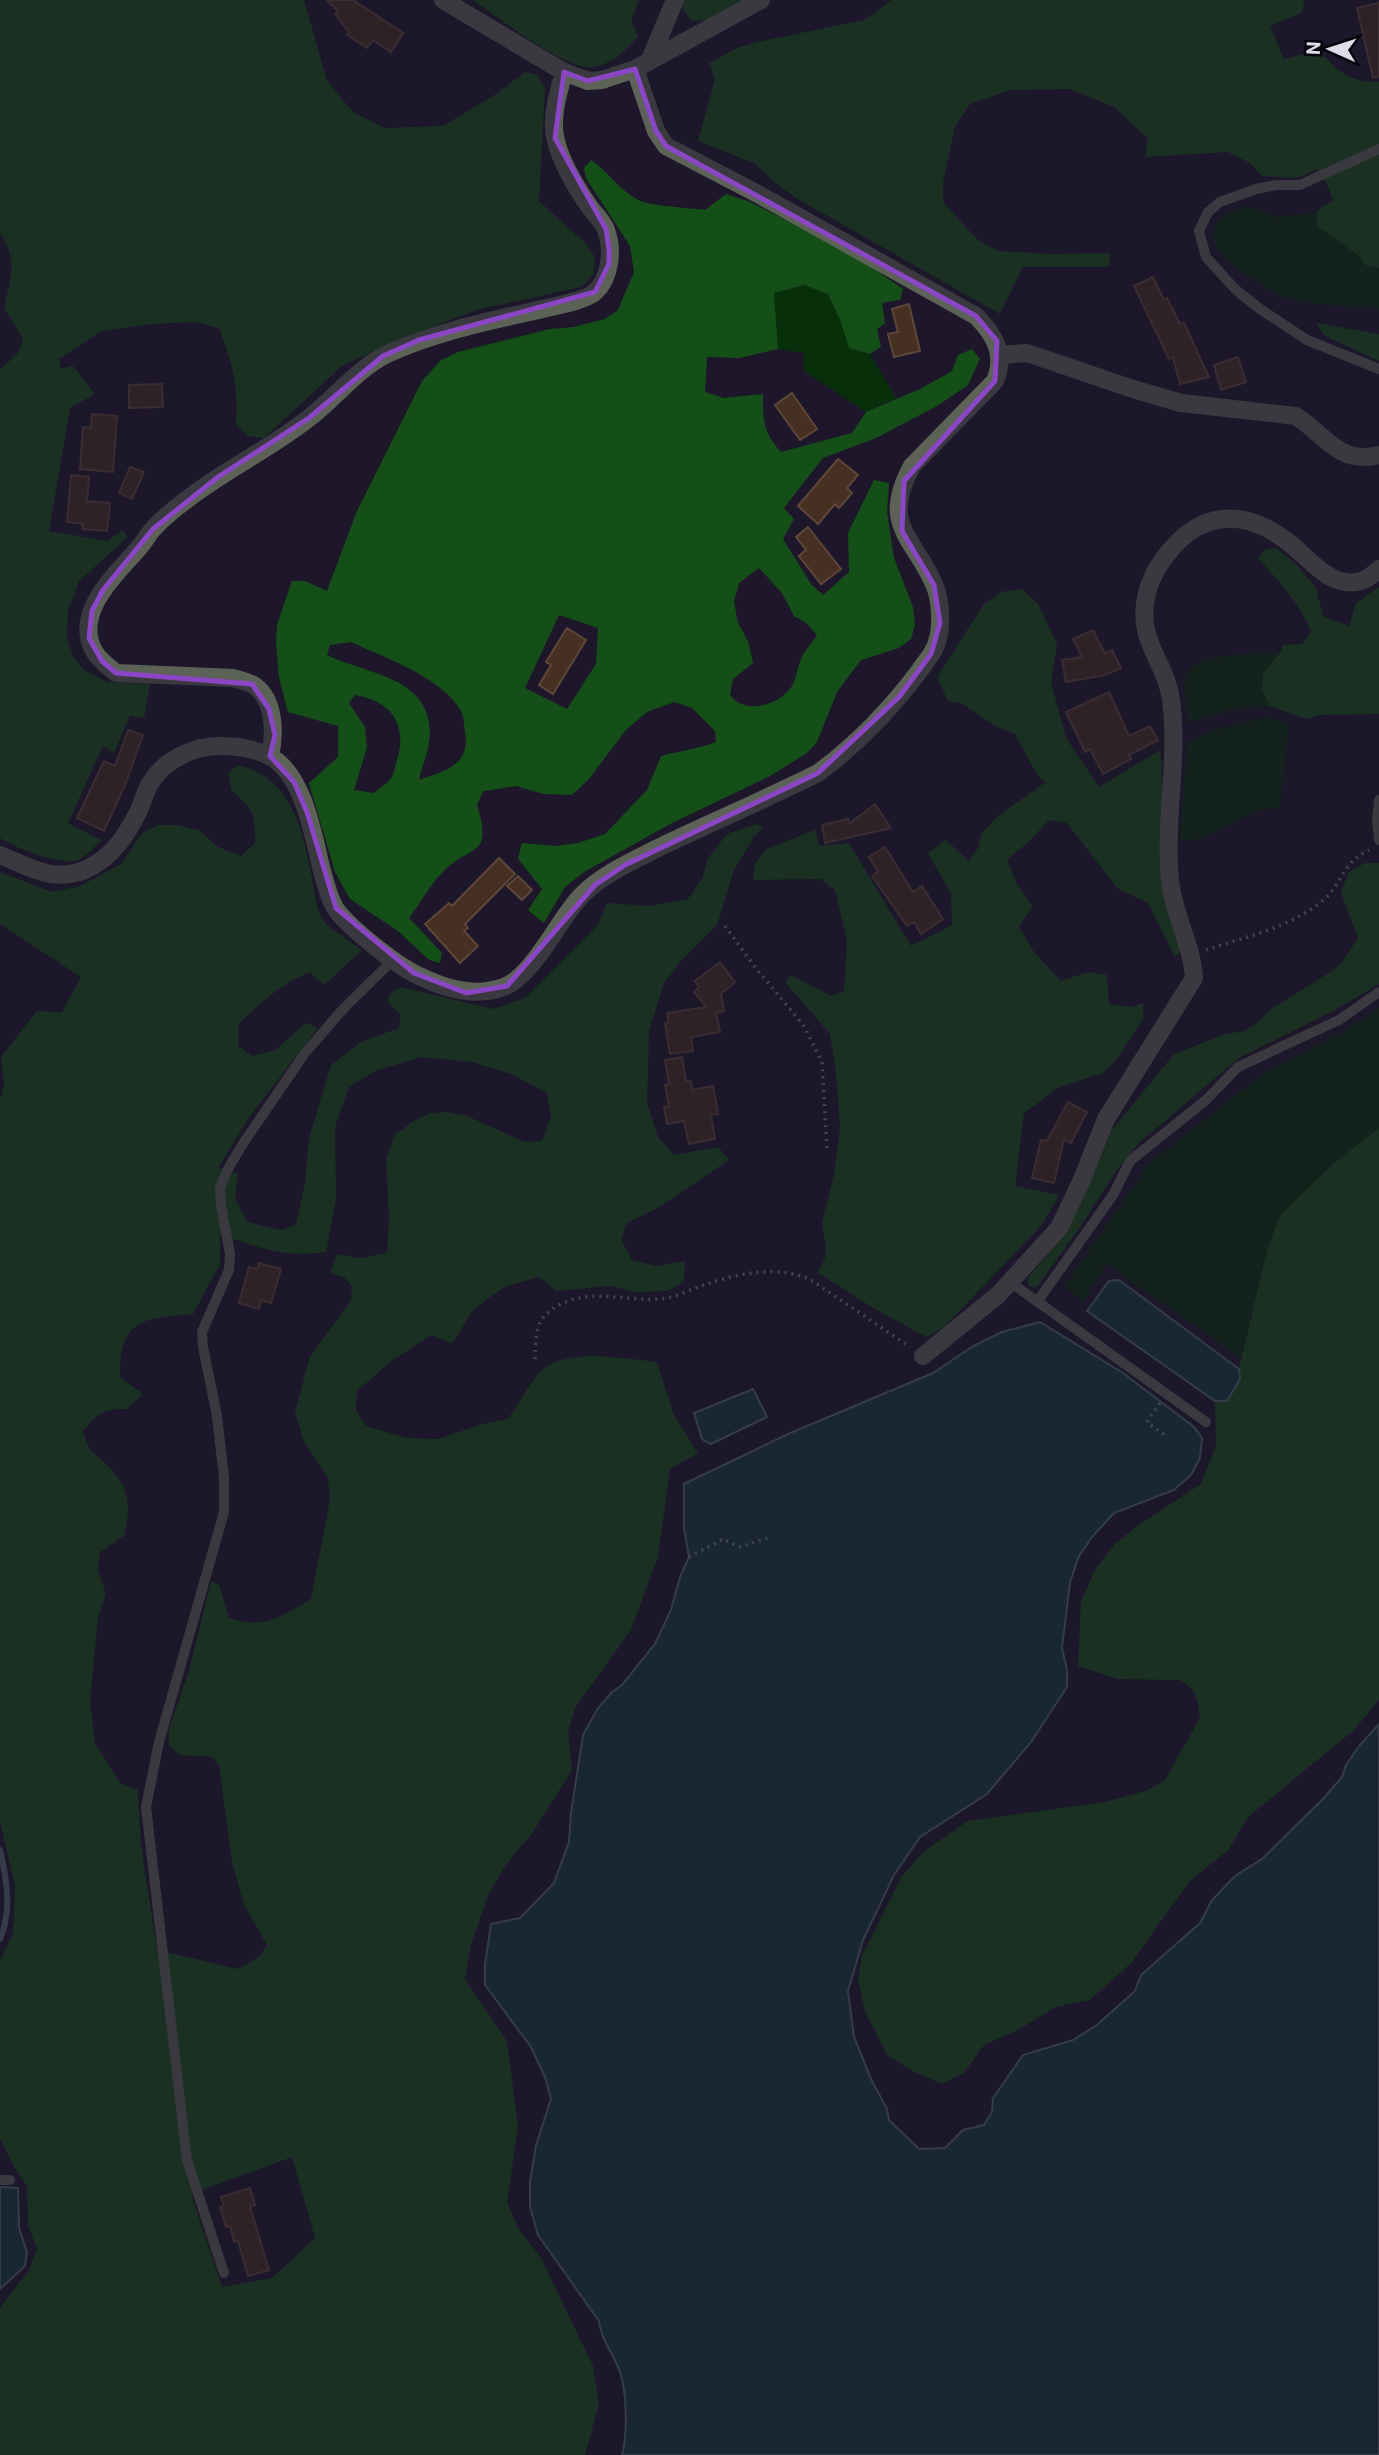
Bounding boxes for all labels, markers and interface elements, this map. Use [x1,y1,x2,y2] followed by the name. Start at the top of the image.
[1295,14,1365,84] north arrow
[1302,41,1325,55] text: N

